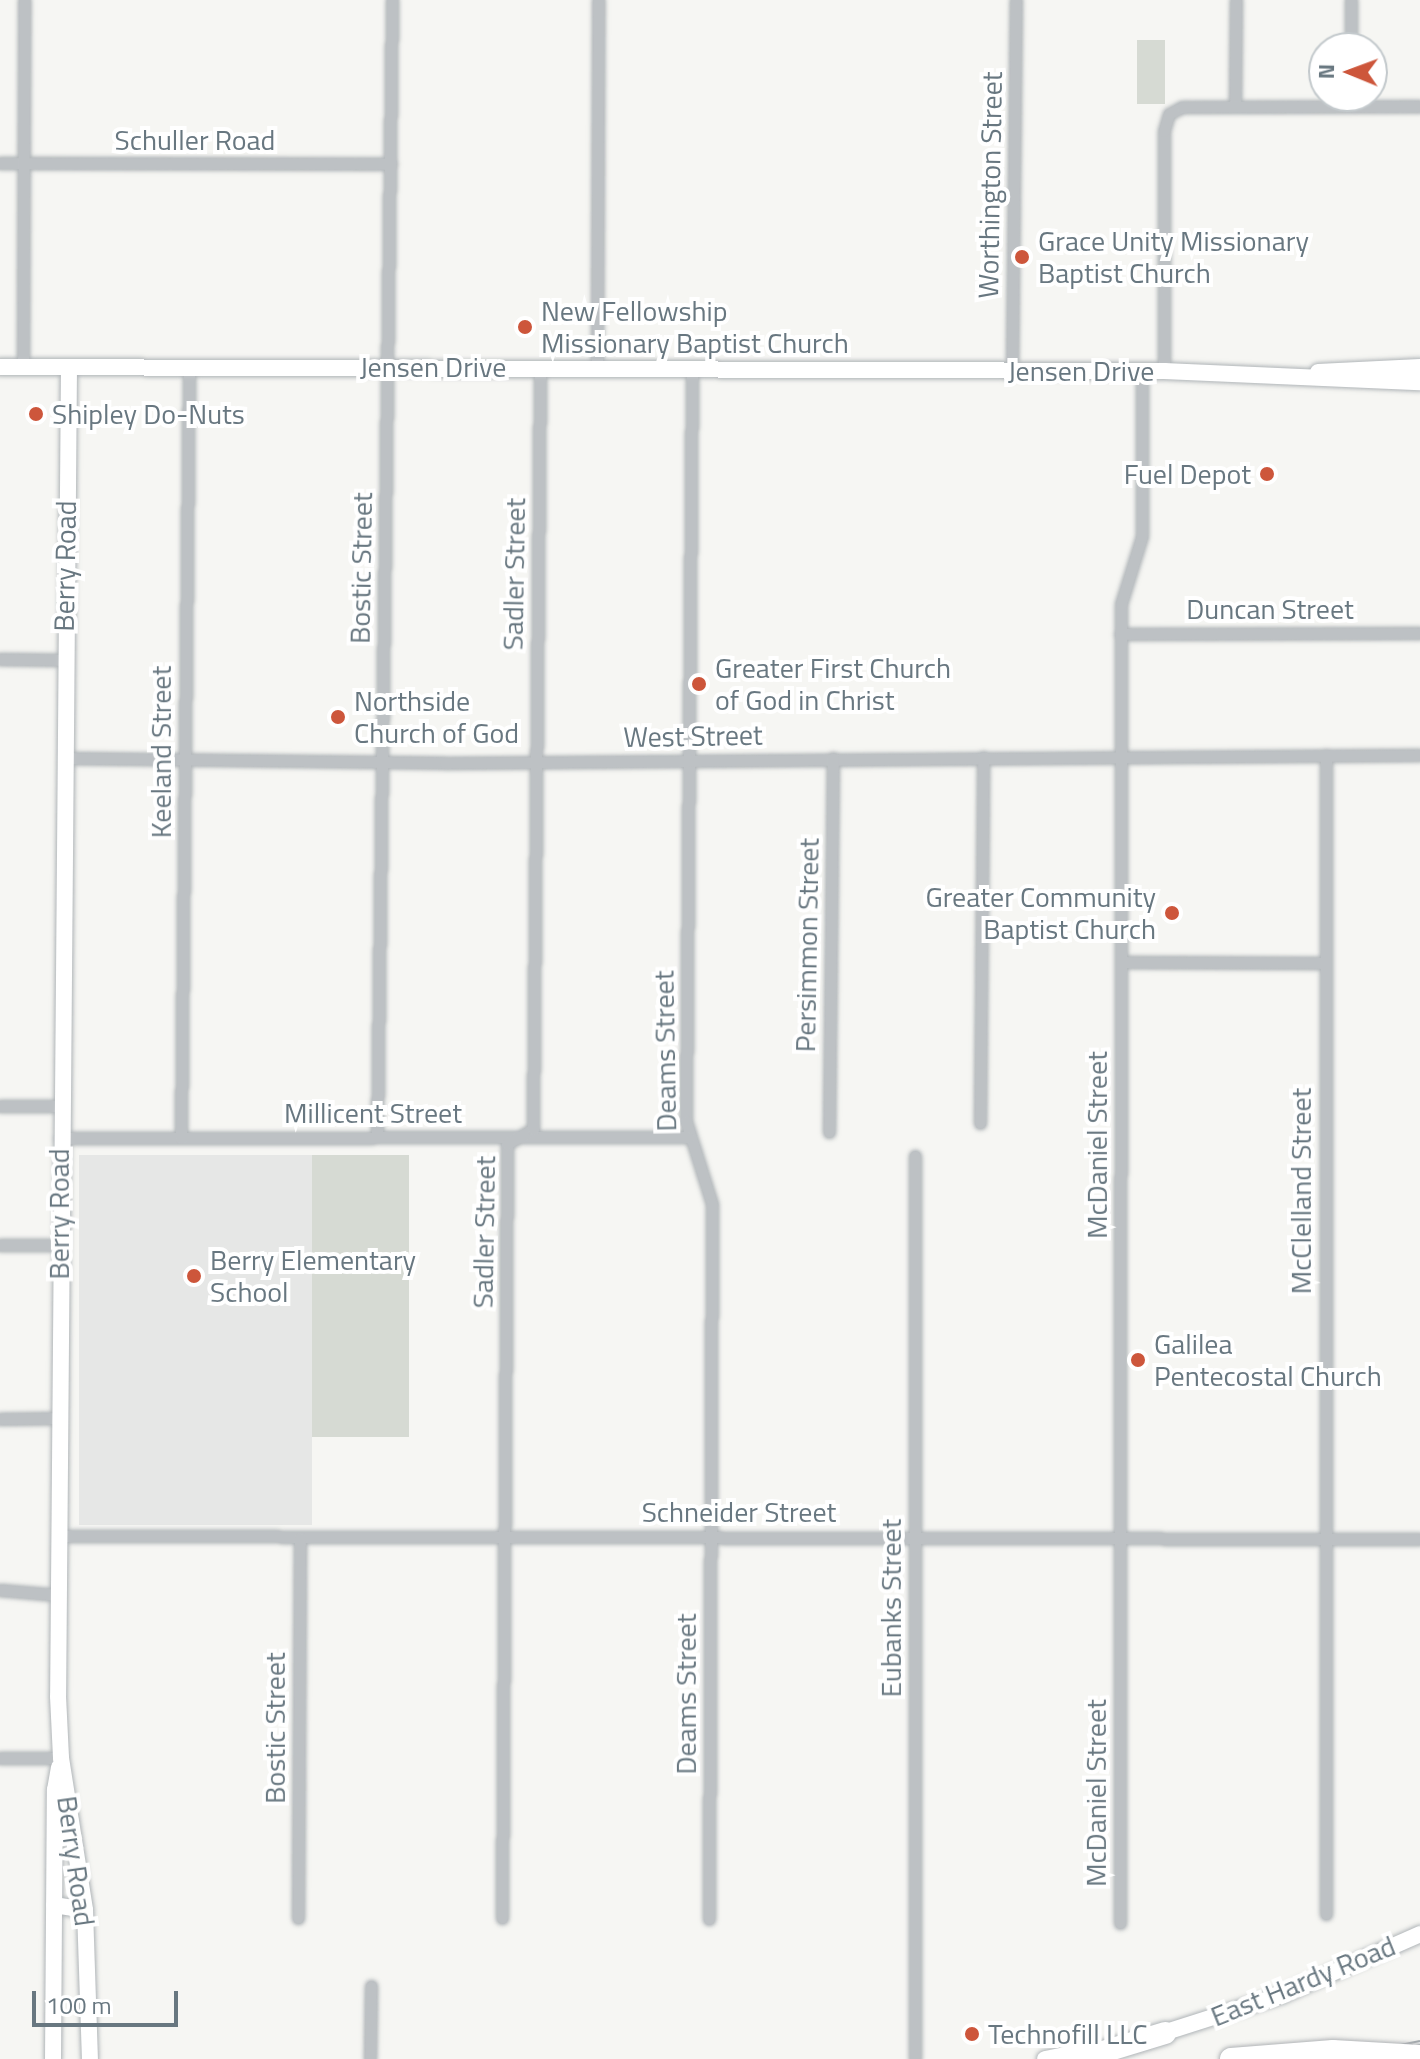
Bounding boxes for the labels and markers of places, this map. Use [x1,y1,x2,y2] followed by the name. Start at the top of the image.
[1038,224,1309,290] place label: Grace Unity Missionary Baptist Church
[1013,248,1031,266] marker: Grace Unity Missionary Baptist Church
[541,294,849,360] place label: New Fellowship Missionary Baptist Church
[516,318,534,336] marker: New Fellowship Missionary Baptist Church
[52,397,245,431] place label: Shipley Do-Nuts
[27,405,45,423] marker: Shipley Do-Nuts
[1124,457,1251,491] place label: Fuel Depot
[1258,465,1276,483] marker: Fuel Depot
[715,651,951,717] place label: Greater First Church of God in Christ
[690,675,708,693] marker: Greater First Church of God in Christ
[354,684,519,750] place label: Northside Church of God
[329,708,347,726] marker: Northside Church of God
[925,880,1156,946] place label: Greater Community Baptist Church
[1163,904,1181,922] marker: Greater Community Baptist Church
[210,1243,416,1309] place label: Berry Elementary School
[185,1267,203,1285] marker: Berry Elementary School
[1154,1327,1382,1393] place label: Galilea Pentecostal Church
[1129,1351,1147,1369] marker: Galilea Pentecostal Church
[988,2017,1147,2051] place label: Technofill LLC
[963,2025,981,2043] marker: Technofill LLC

